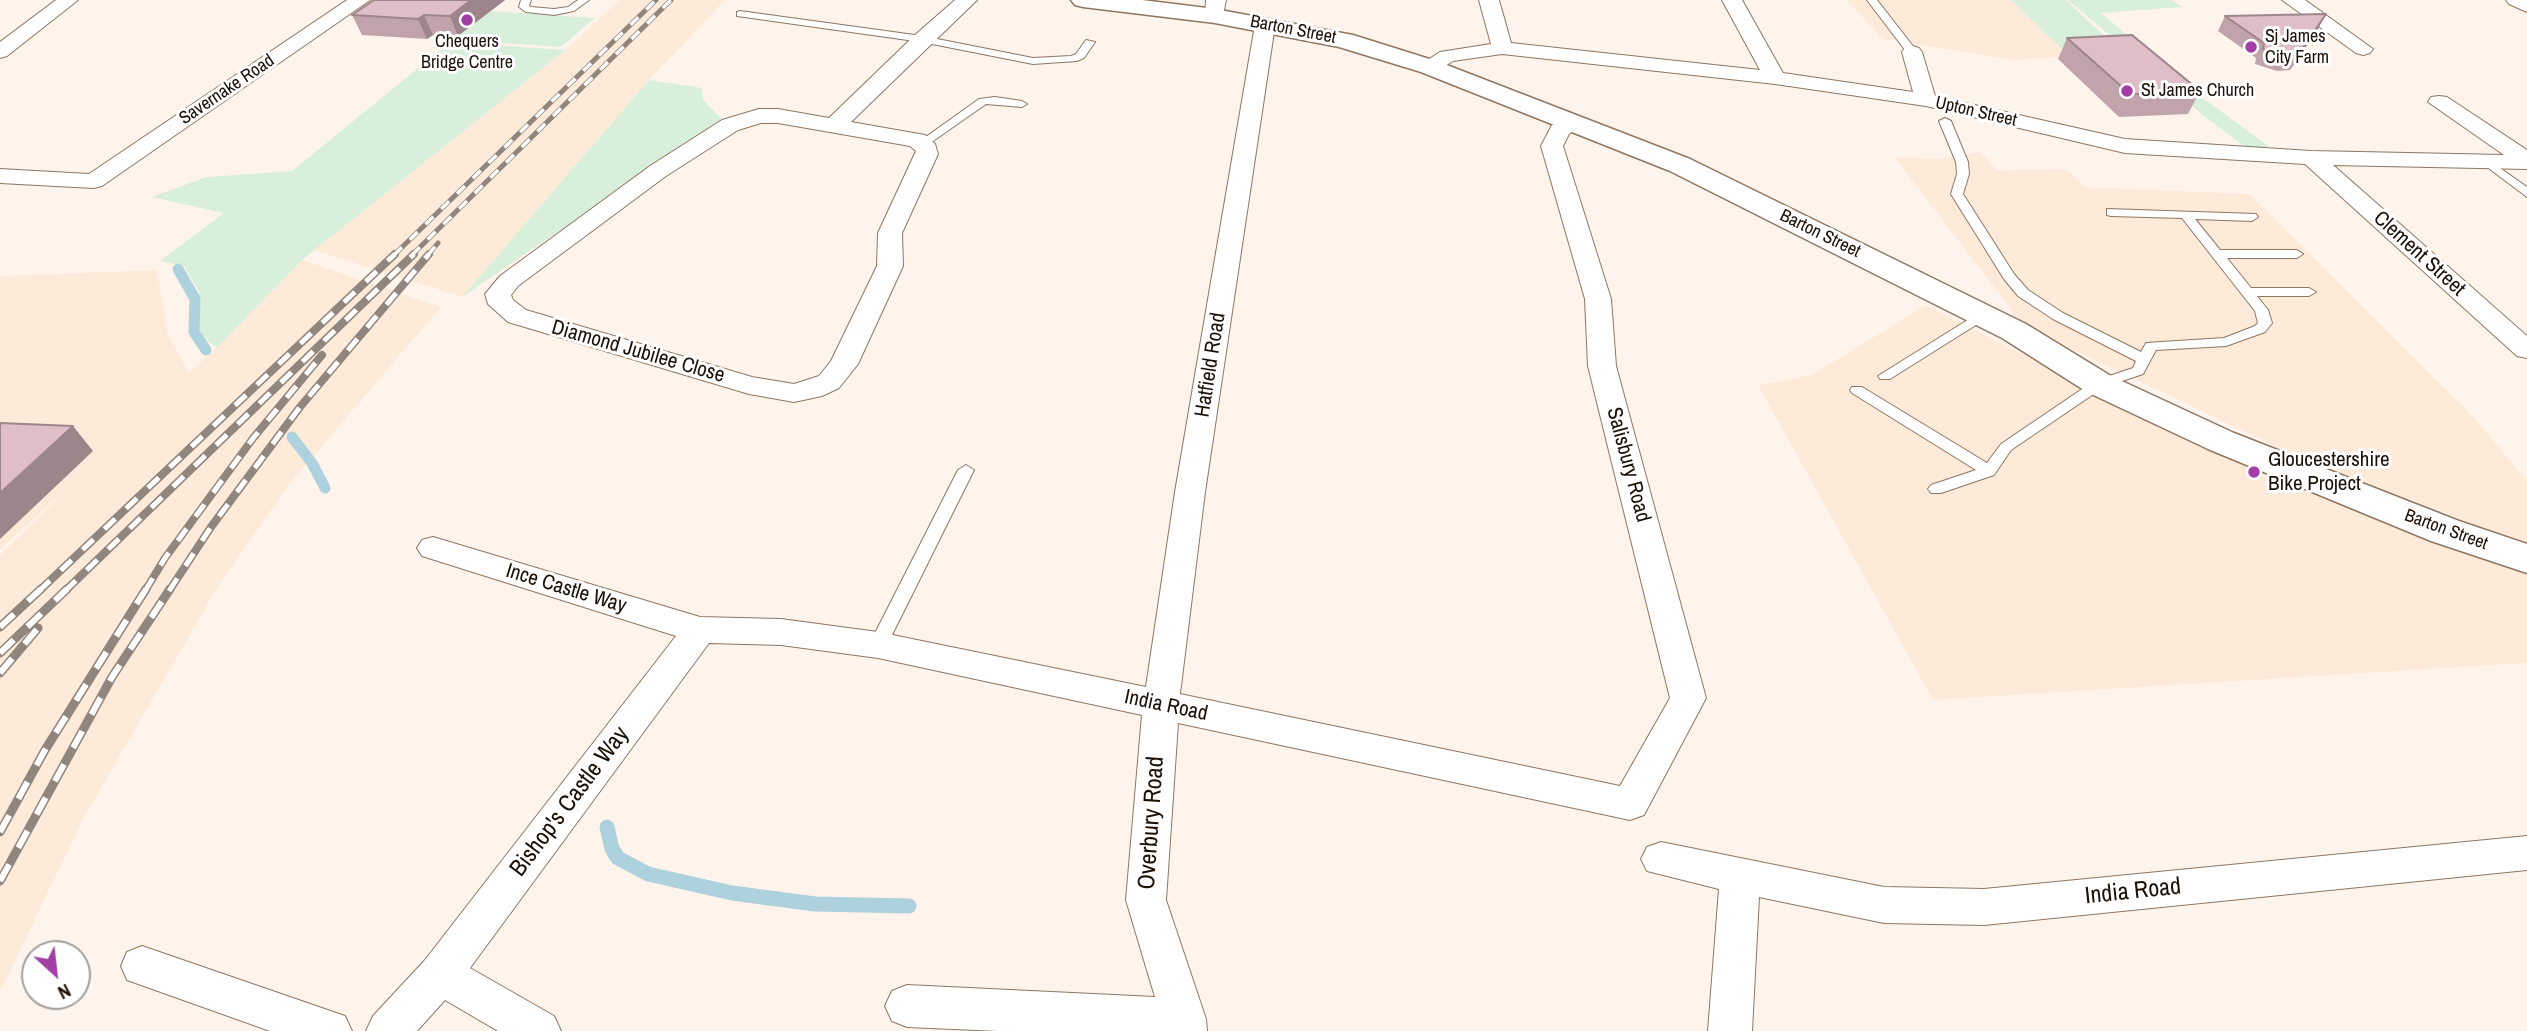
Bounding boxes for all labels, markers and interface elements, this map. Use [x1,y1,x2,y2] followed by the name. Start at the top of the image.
[1248,11,1338,49] street label: Barton Street
[459,12,475,28] marker: Chequers Bridge Centre
[2265,26,2329,68] place label: Sj James City Farm
[421,31,513,74] place label: Chequers Bridge Centre
[2243,39,2259,55] marker: Sj James City Farm
[175,50,279,130] street label: Savernake Road
[2141,80,2254,102] place label: St James Church
[2119,83,2135,99] marker: St James Church
[1933,92,2019,132] street label: Upton Street
[1776,205,1864,263] street label: Barton Street
[2368,206,2470,302] street label: Clement Street
[1190,311,1232,419] street label: Hatfield Road
[549,315,727,389] street label: Diamond Jubilee Close
[1601,405,1655,525] street label: Salisbury Road
[2268,447,2390,497] place label: Gloucestershire Bike Project
[2246,464,2262,480] marker: Gloucestershire Bike Project
[2401,505,2491,555] street label: Barton Street
[503,559,629,619] street label: Ince Castle Way
[1122,685,1210,727] street label: India Road
[504,721,636,883] street label: Bishop's Castle Way
[1133,755,1171,891] street label: Overbury Road
[2084,873,2182,911] street label: India Road
[21,940,91,1010] north arrow
[54,978,76,1006] text: N

